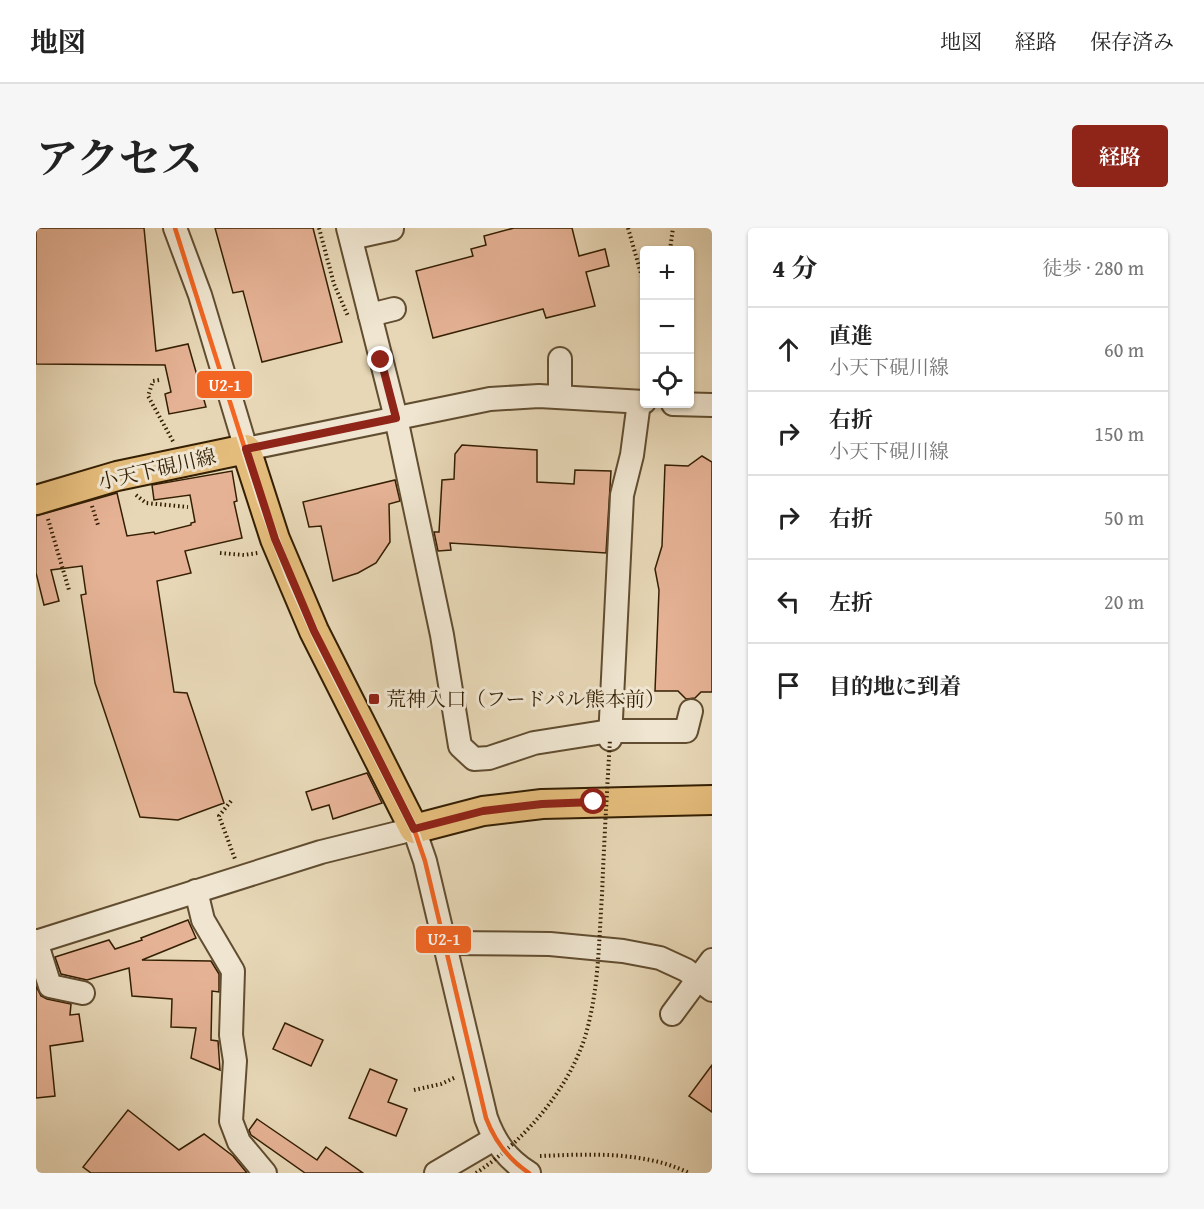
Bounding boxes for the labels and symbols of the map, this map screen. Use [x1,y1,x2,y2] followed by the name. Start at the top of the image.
[367,346,393,372] route end
[196,370,253,399] line badge: U2-1
[208,373,242,397] text: U2-1
[95,441,219,496] street label: 小天下硯川線
[386,684,665,713] place label: 荒神入口（フードパル熊本前）
[367,692,381,706] marker: 荒神入口（フードパル熊本前）
[580,788,606,814] route start
[415,925,472,954] line badge: U2-1
[427,927,461,951] text: U2-1

